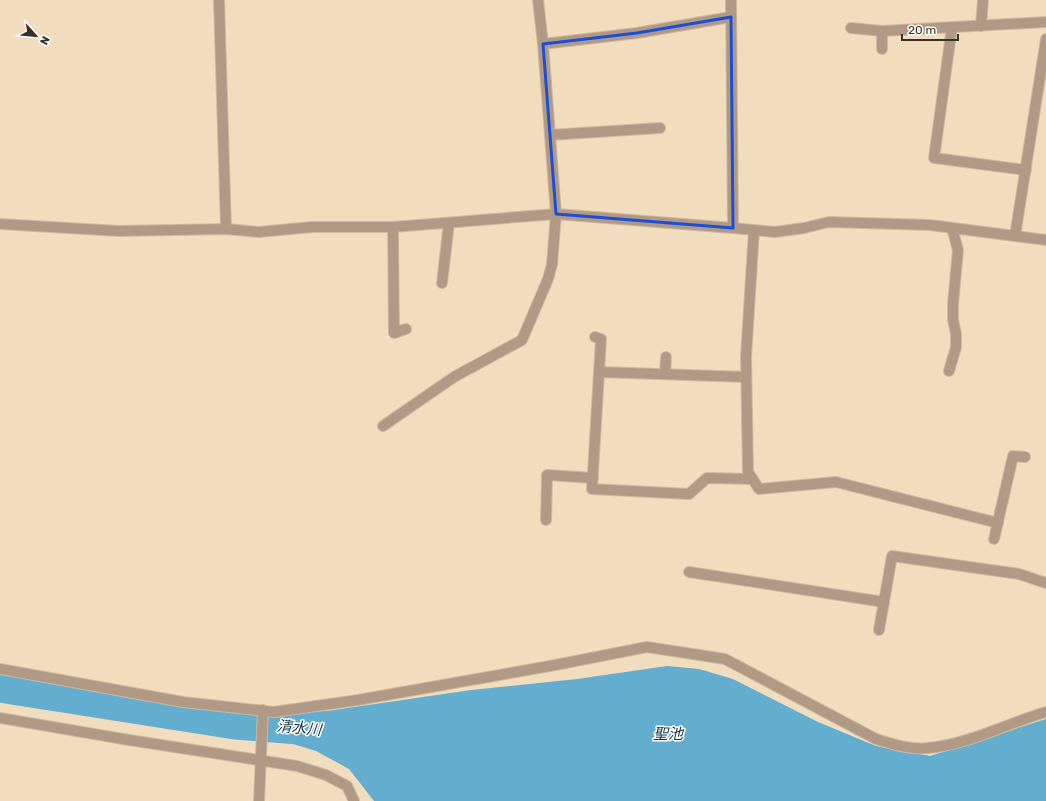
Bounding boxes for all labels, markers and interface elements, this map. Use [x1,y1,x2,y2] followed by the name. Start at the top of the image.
[16,16,56,56] north arrow
[902,16,958,42] scale bar
[908,23,936,37] text: 20 m
[37,34,52,47] text: N
[276,717,324,739] water label: 清水川
[653,725,685,743] water label: 聖池

